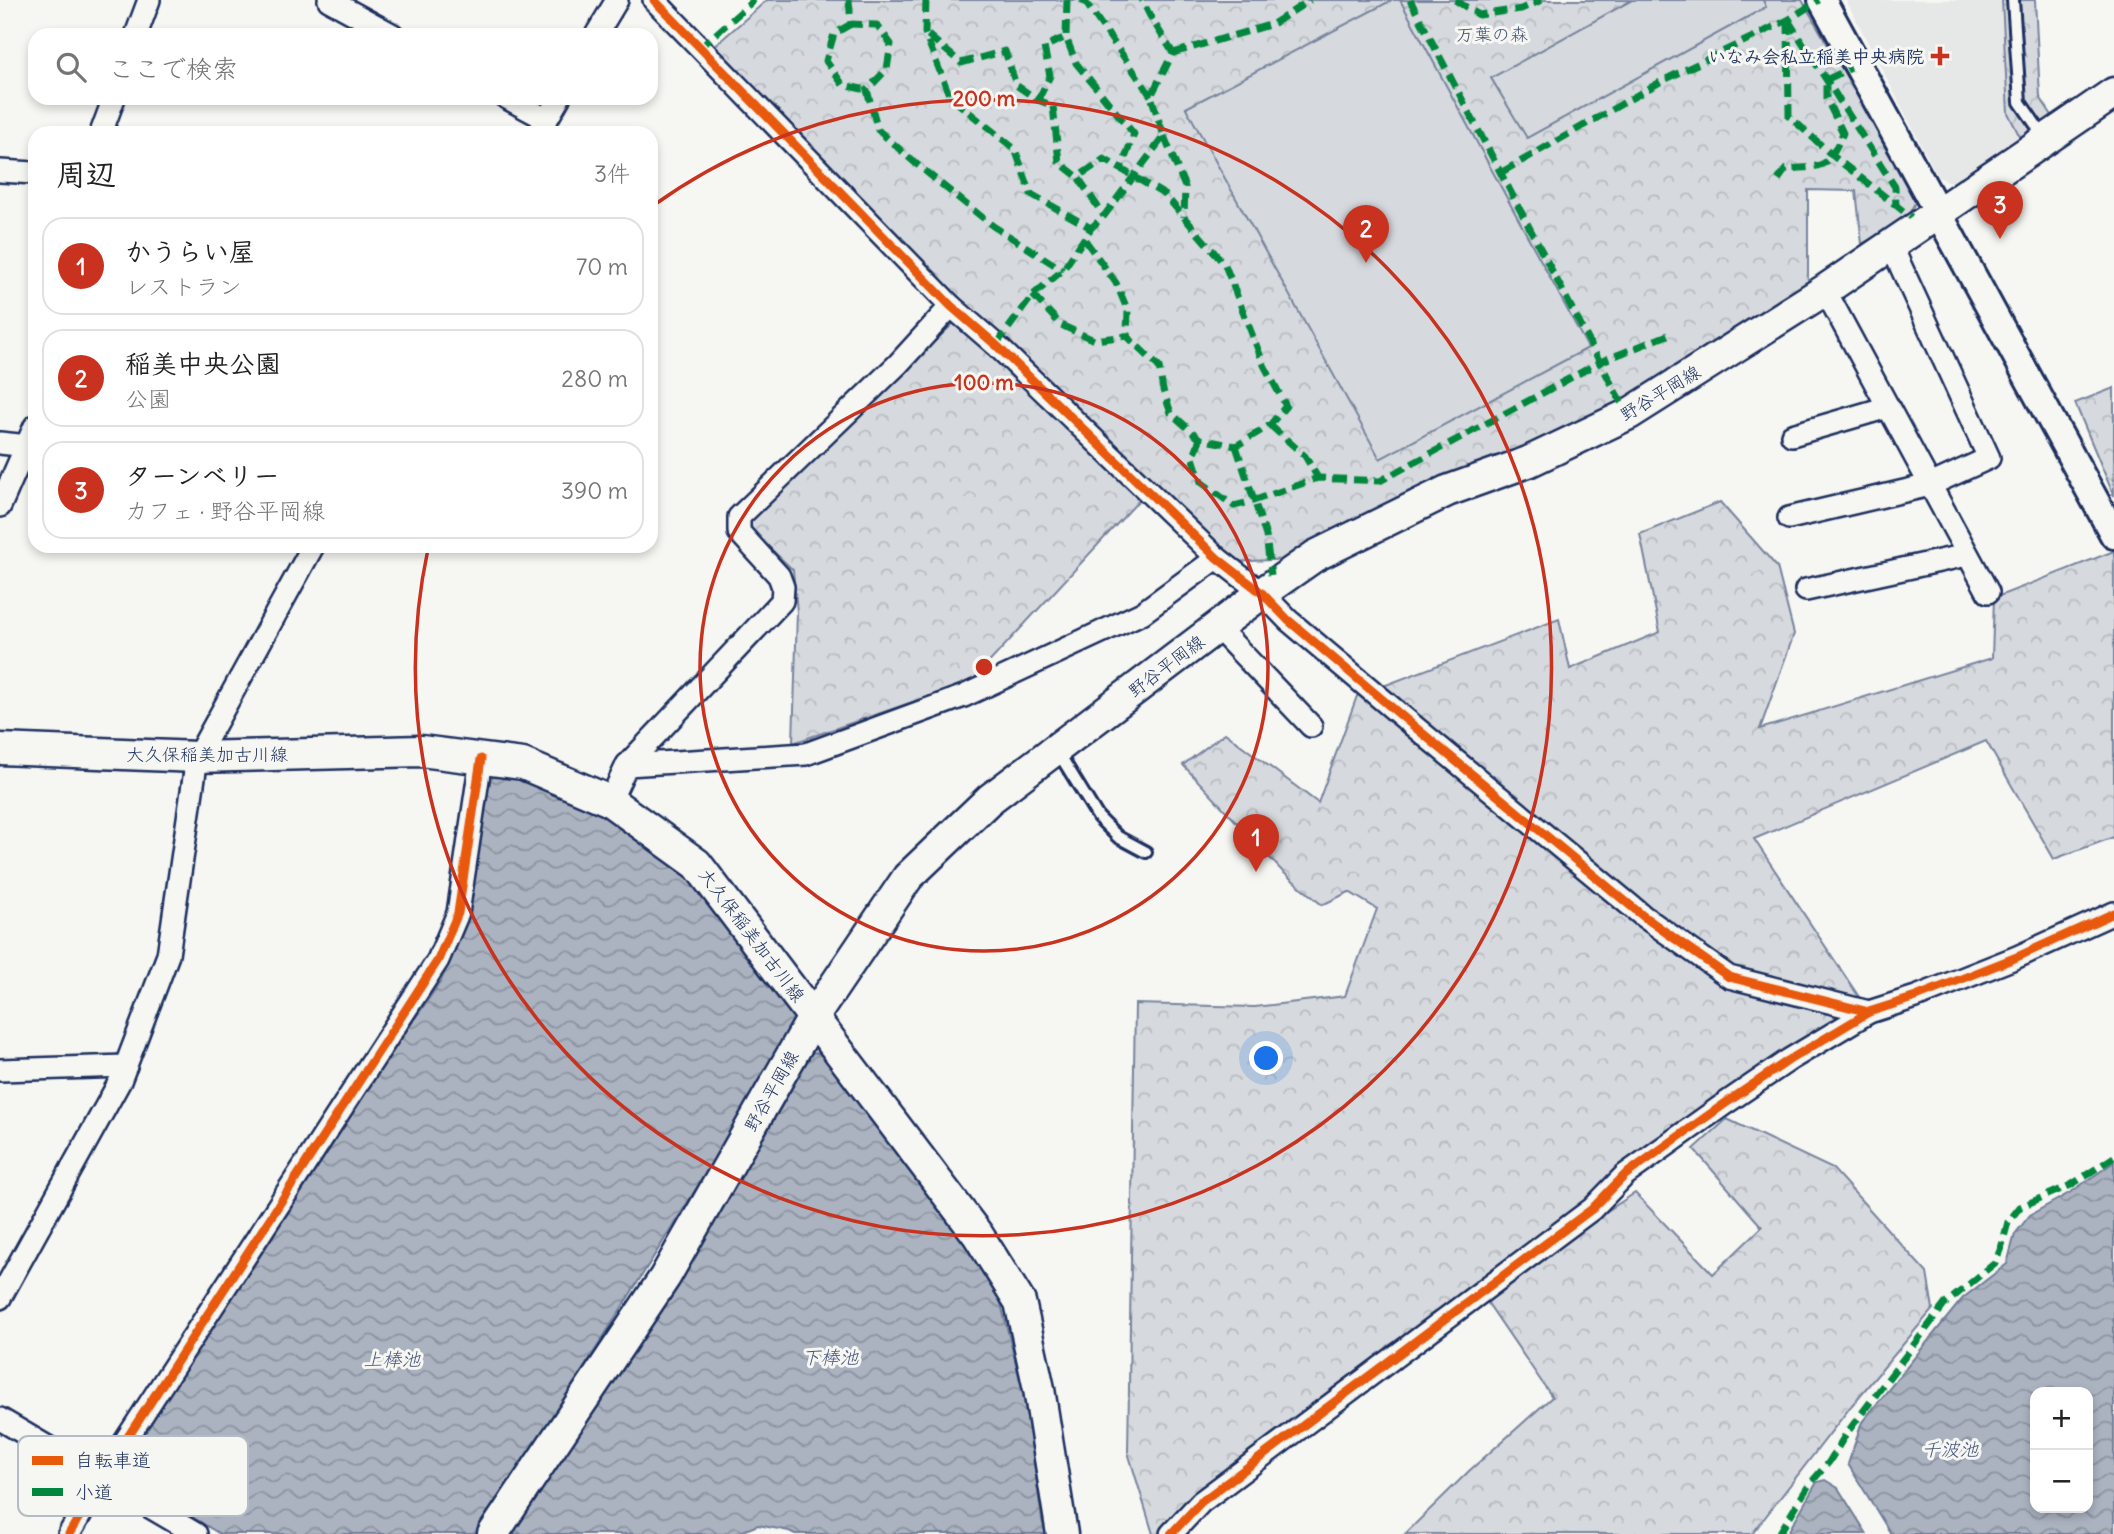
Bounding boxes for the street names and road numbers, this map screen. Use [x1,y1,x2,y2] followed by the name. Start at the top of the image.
[1616,360,1704,426] street label: 野谷平岡線
[1123,630,1209,702] street label: 野谷平岡線
[126,743,288,766] street label: 大久保稲美加古川線
[694,863,810,1007] street label: 大久保稲美加古川線
[739,1046,803,1136] street label: 野谷平岡線

